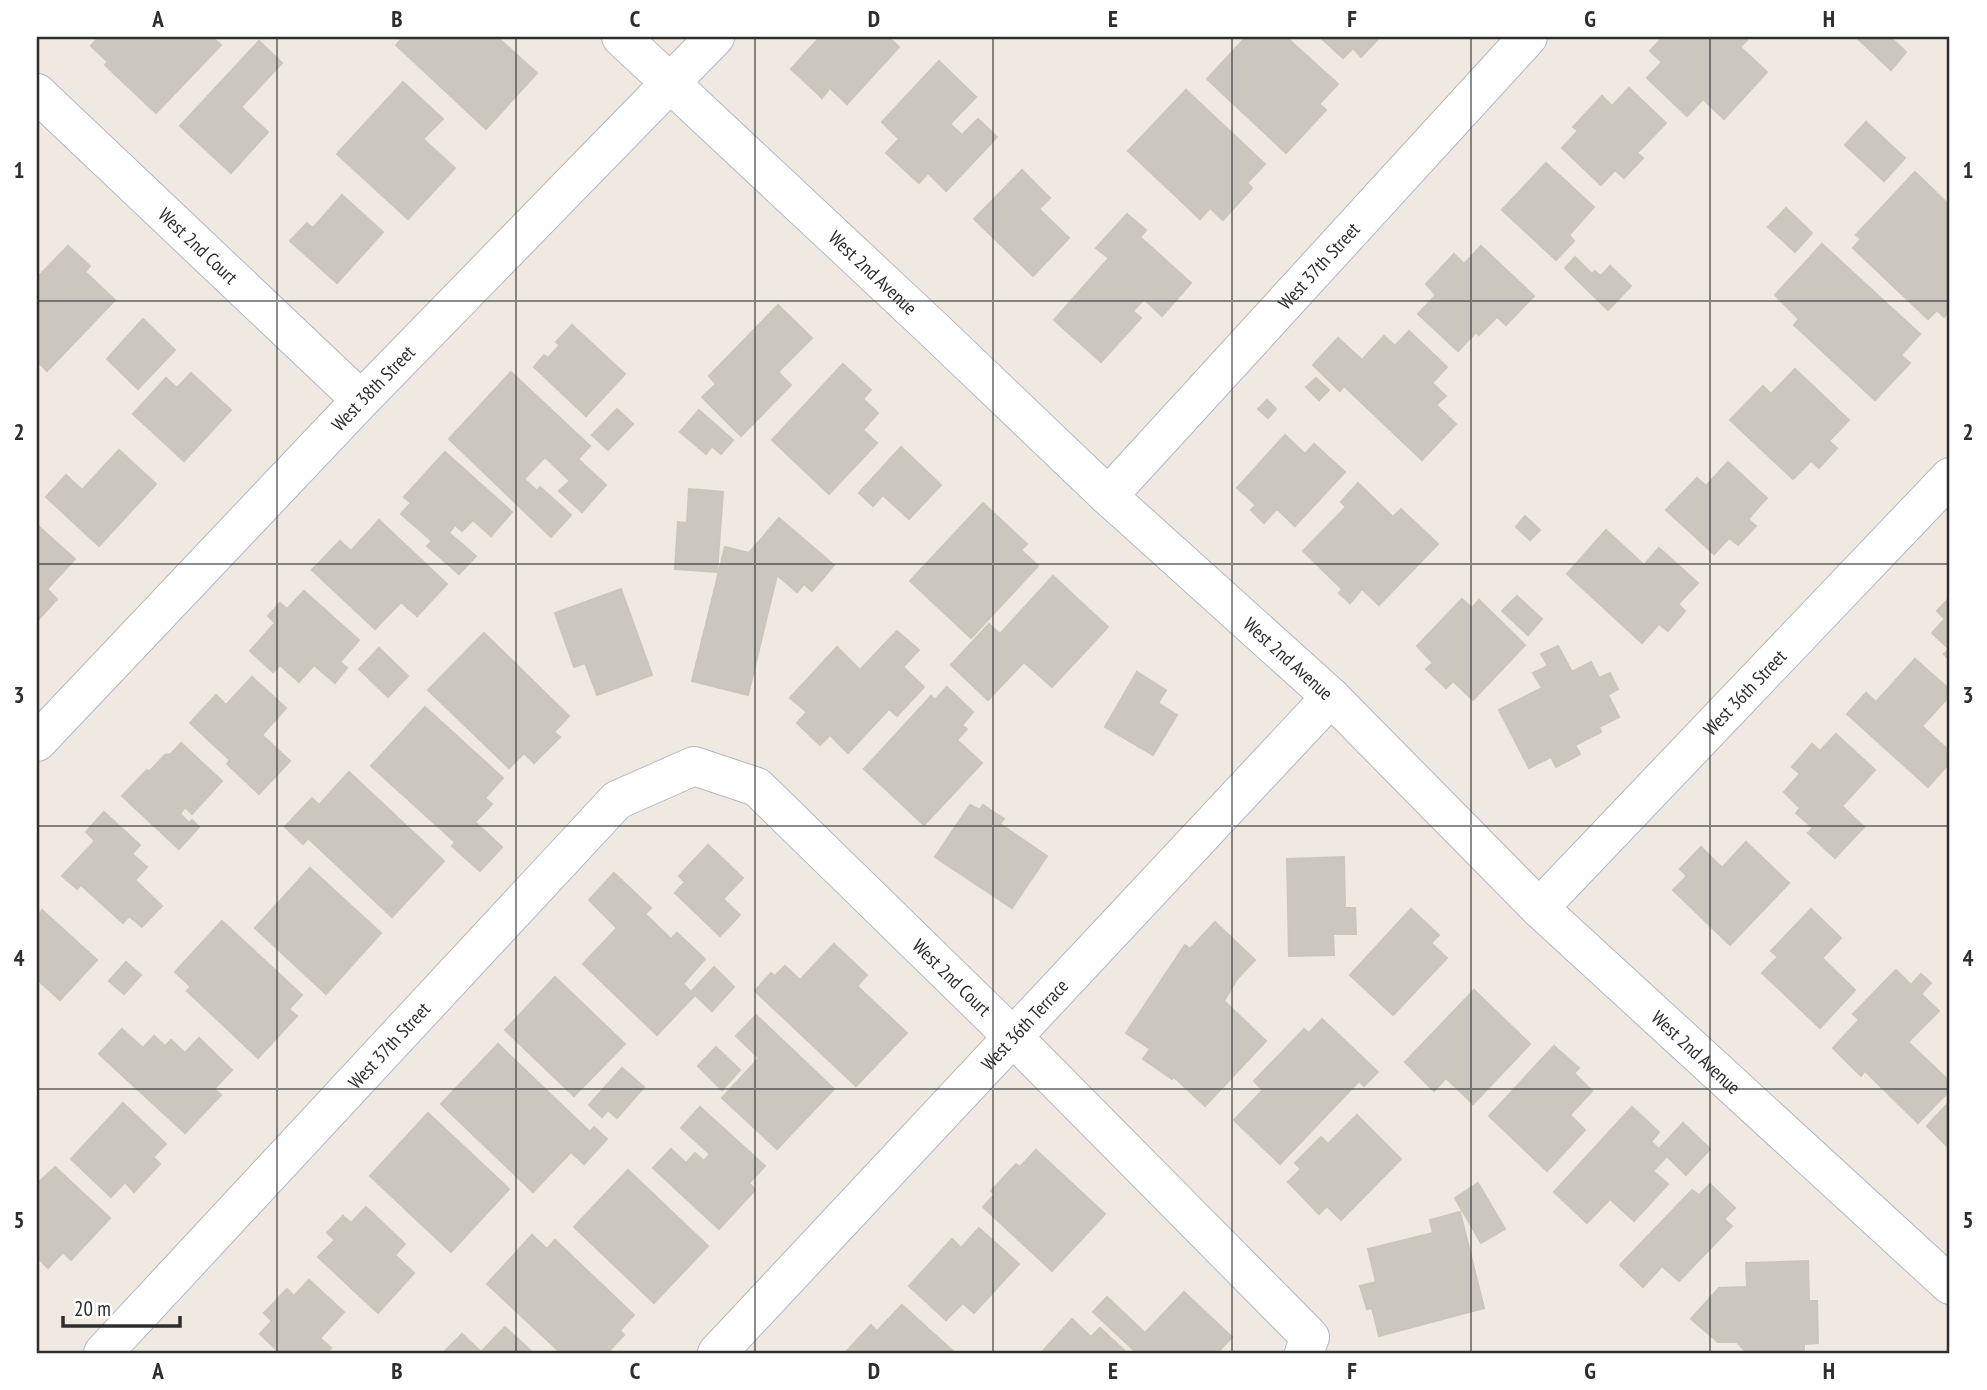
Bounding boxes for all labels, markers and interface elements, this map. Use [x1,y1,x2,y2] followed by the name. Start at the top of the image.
[151,4,164,33] text: A
[391,4,403,33] text: B
[630,4,641,33] text: C
[868,4,880,33] text: D
[1108,4,1118,33] text: E
[1347,4,1357,33] text: F
[1584,4,1596,33] text: G
[1823,4,1835,33] text: H
[14,155,25,184] text: 1
[1963,155,1974,184] text: 1
[153,202,243,289] street label: West 2nd Court
[1273,217,1365,314] street label: West 37th Street
[824,226,922,320] street label: West 2nd Avenue
[326,340,420,436] street label: West 38th Street
[14,417,25,446] text: 2
[1963,417,1974,446] text: 2
[1239,612,1338,705] street label: West 2nd Avenue
[1698,644,1792,740] street label: West 36th Street
[14,680,25,709] text: 3
[1963,680,1974,709] text: 3
[908,934,997,1022] street label: West 2nd Court
[14,943,25,972] text: 4
[1963,943,1974,972] text: 4
[976,974,1073,1075] street label: West 36th Terrace
[343,996,436,1094] street label: West 37th Street
[1647,1005,1746,1099] street label: West 2nd Avenue
[14,1205,25,1234] text: 5
[1963,1205,1974,1234] text: 5
[63,1285,180,1329] scale bar
[74,1295,111,1322] text: 20 m
[151,1356,164,1385] text: A
[391,1356,403,1385] text: B
[630,1356,641,1385] text: C
[868,1356,880,1385] text: D
[1108,1356,1118,1385] text: E
[1347,1356,1357,1385] text: F
[1584,1356,1596,1385] text: G
[1823,1356,1835,1385] text: H

